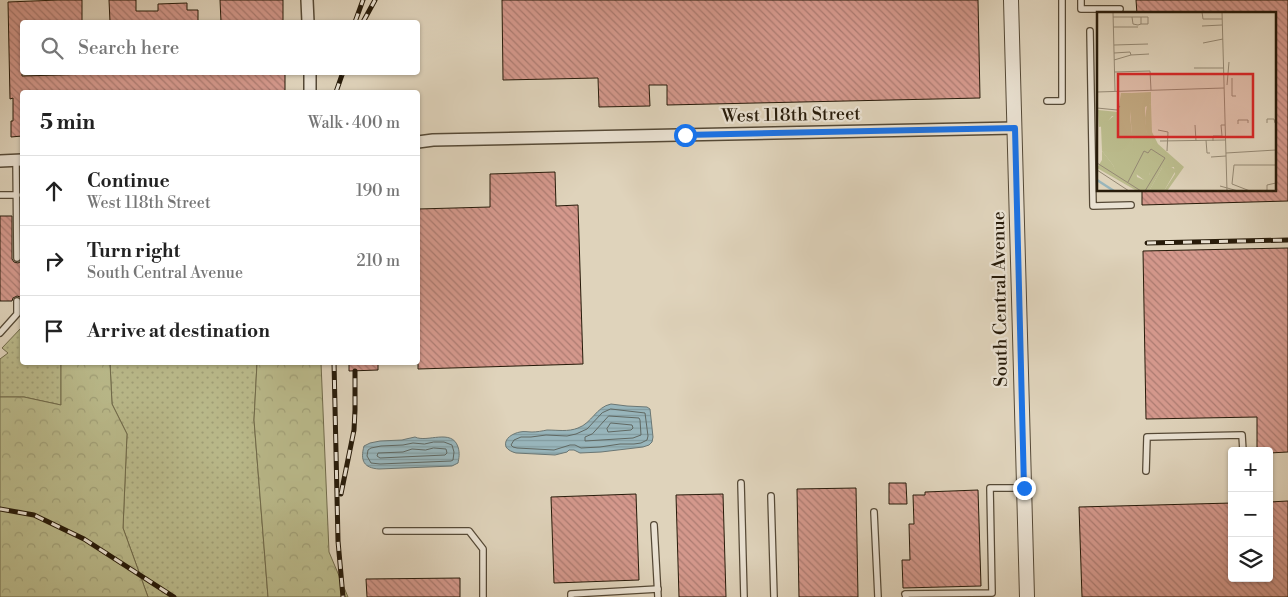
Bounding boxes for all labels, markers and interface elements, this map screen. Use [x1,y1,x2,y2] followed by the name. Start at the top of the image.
[1097,12,1276,191] inset map
[20,20,420,75] search box
[38,34,66,62] icon: search
[78,36,179,60] text: Search here
[720,102,861,128] street label: West 118th Street
[40,110,95,136] text: 5 min
[308,113,400,133] text: Walk · 400 m
[674,124,697,147] route start
[87,169,170,193] text: Continue
[40,177,68,205] icon: ahead
[356,181,400,201] text: 190 m
[87,193,211,213] text: West 118th Street
[987,211,1013,387] street label: South Central Avenue
[87,239,180,263] text: Turn right
[40,247,68,275] icon: right
[356,251,400,271] text: 210 m
[87,263,243,283] text: South Central Avenue
[40,317,68,345] icon: arrive
[87,319,270,343] text: Arrive at destination
[1228,447,1273,582] map controls
[1228,447,1273,492] button: +
[1013,477,1036,500] route end
[1228,492,1273,537] button: −
[1228,537,1273,582] button: layers

